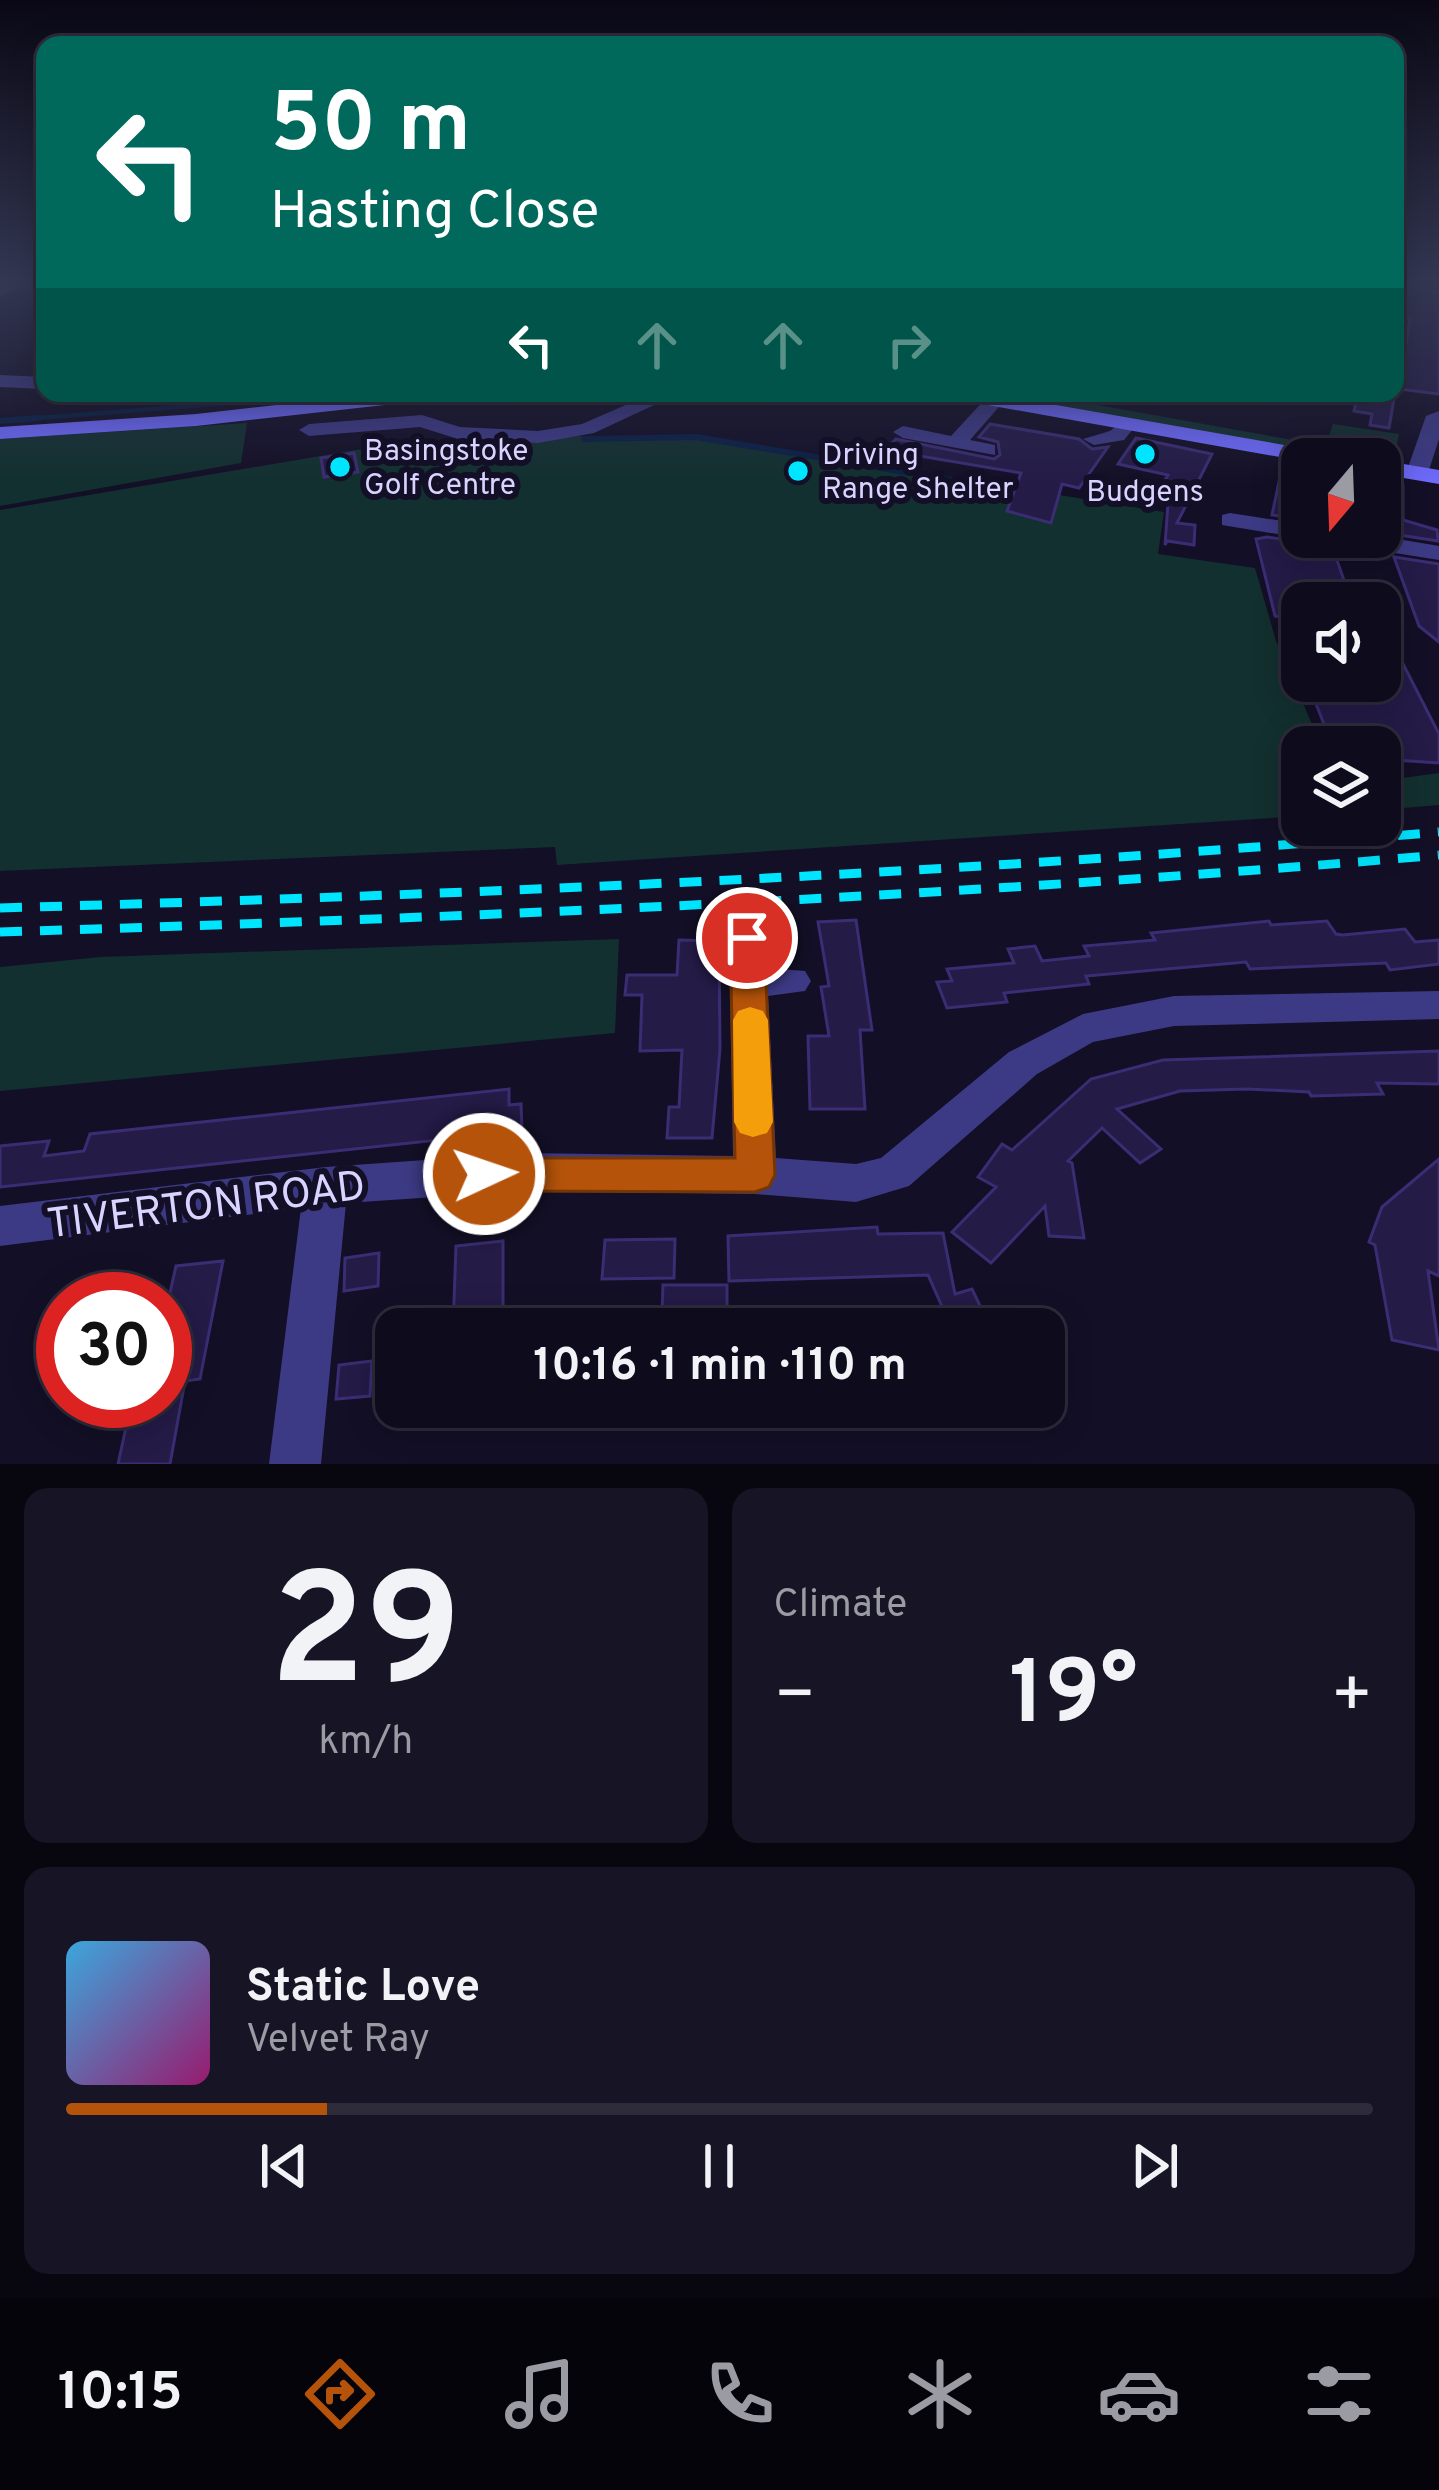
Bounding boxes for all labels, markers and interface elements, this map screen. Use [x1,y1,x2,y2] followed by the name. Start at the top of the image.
[270,75,471,181] text: 50 m
[72,84,228,240] icon: left
[270,179,599,248] text: Hasting Close
[498,312,564,378] icon: left
[624,312,690,378] icon: ahead
[750,312,816,378] icon: ahead
[876,312,942,378] icon: right
[364,434,528,505] place label: Basingstoke Golf Centre
[822,438,1014,509] place label: Driving Range Shelter
[1281,438,1401,558] north arrow
[1281,438,1401,846] map controls
[1132,441,1158,467] marker: Budgens
[327,454,353,480] marker: Basingstoke Golf Centre
[785,458,811,484] marker: Driving Range Shelter
[1086,475,1204,512] place label: Budgens
[1281,582,1401,702] button: sound
[1281,726,1401,846] button: layers
[696,887,798,989] pin
[714,905,780,971] icon: arrive
[421,1111,547,1237] position arrow
[44,1162,369,1253] street label: TIVERTON ROAD
[36,1272,192,1428] speed limit sign: 30
[533,1339,907,1396] text: 10:16 · 1 min · 110 m
[270,1542,461,1740] text: 29
[774,1582,907,1631] text: Climate
[1009,1642,1138,1755] text: 19°
[774,1657,816,1740] text: −
[1330,1657,1373,1740] text: +
[318,1719,413,1768] text: km/h
[246,1960,480,2017] text: Static Love
[246,2017,430,2066] text: Velvet Ray
[251,2133,317,2199] icon: previous
[686,2133,752,2199] icon: pause
[1122,2133,1188,2199] icon: next
[298,2352,382,2436] icon: directions
[498,2352,582,2436] icon: music
[698,2352,782,2436] icon: phone
[898,2352,982,2436] icon: climate
[1097,2352,1181,2436] icon: car
[1297,2352,1381,2436] icon: filters
[58,2360,183,2429] text: 10:15

